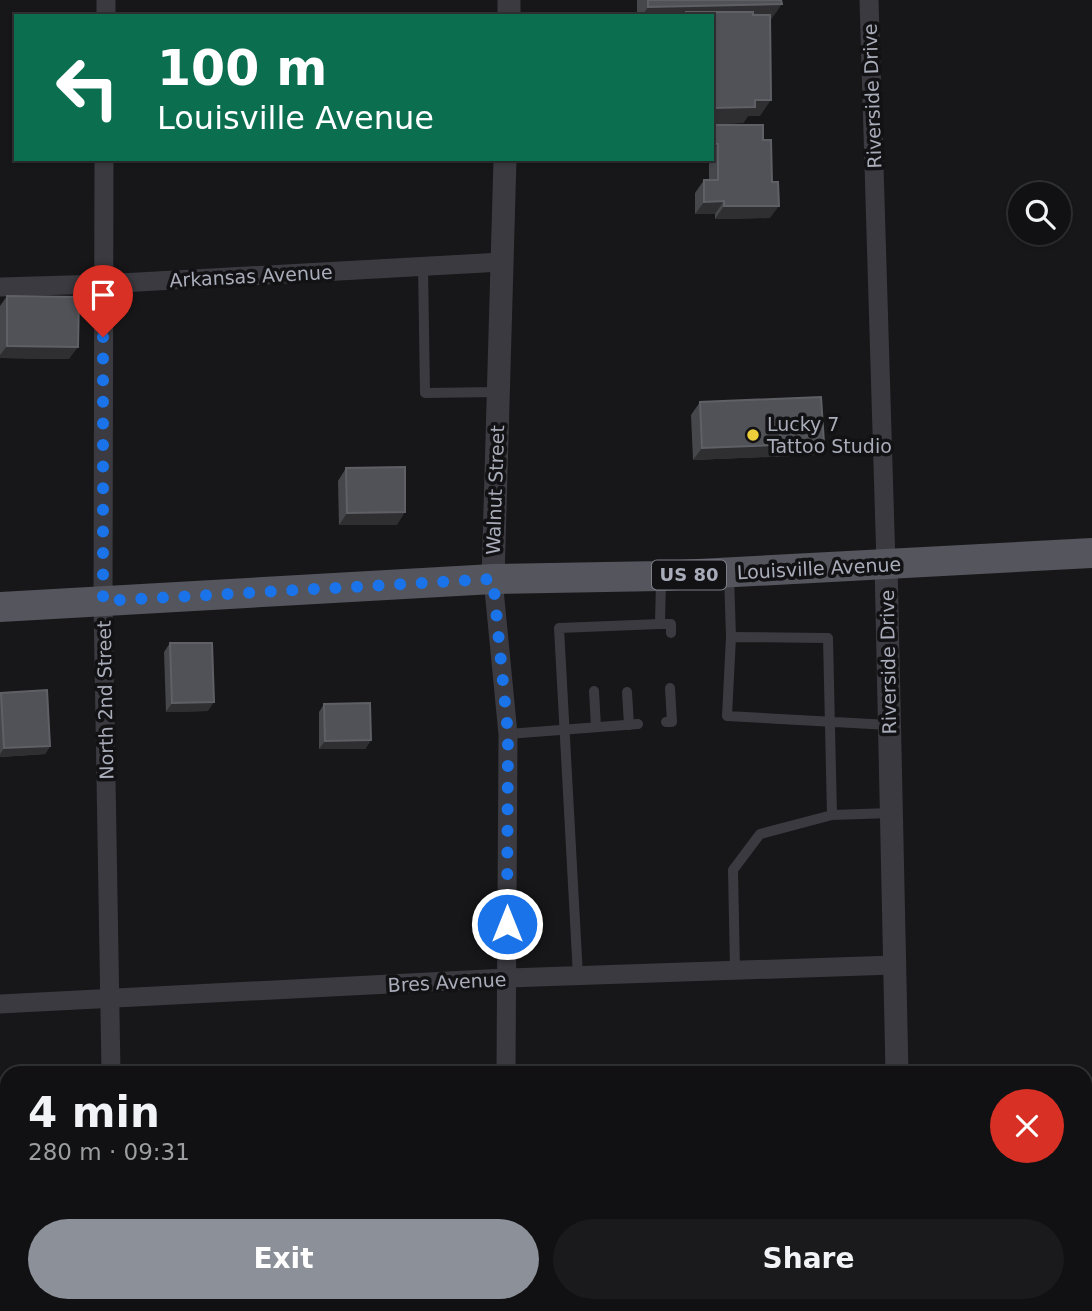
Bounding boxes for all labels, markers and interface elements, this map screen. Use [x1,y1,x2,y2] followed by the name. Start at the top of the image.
[858,23,886,169] street label: Riverside Drive
[157,40,327,97] text: 100 m
[42,42,133,133] icon: left
[157,99,434,137] text: Louisville Avenue
[1008,182,1071,245] map controls
[1008,182,1071,245] button: search
[169,261,333,291] street label: Arkansas Avenue
[73,265,133,337] pin
[84,276,122,314] icon: arrive
[766,413,892,457] place label: Lucky 7 Tattoo Studio
[482,425,508,555] street label: Walnut Street
[745,427,761,443] marker: Lucky 7 Tattoo Studio
[736,553,902,583] street label: Louisville Avenue
[652,560,726,590] road number: US 80
[876,589,900,735] street label: Riverside Drive
[93,620,117,780] street label: North 2nd Street
[470,887,544,961] position arrow
[387,968,507,996] street label: Bres Avenue
[28,1088,160,1137] text: 4 min
[990,1089,1064,1163] button: close
[28,1139,190,1165] text: 280 m · 09:31
[28,1219,539,1299] button: Exit
[553,1219,1064,1299] button: Share

